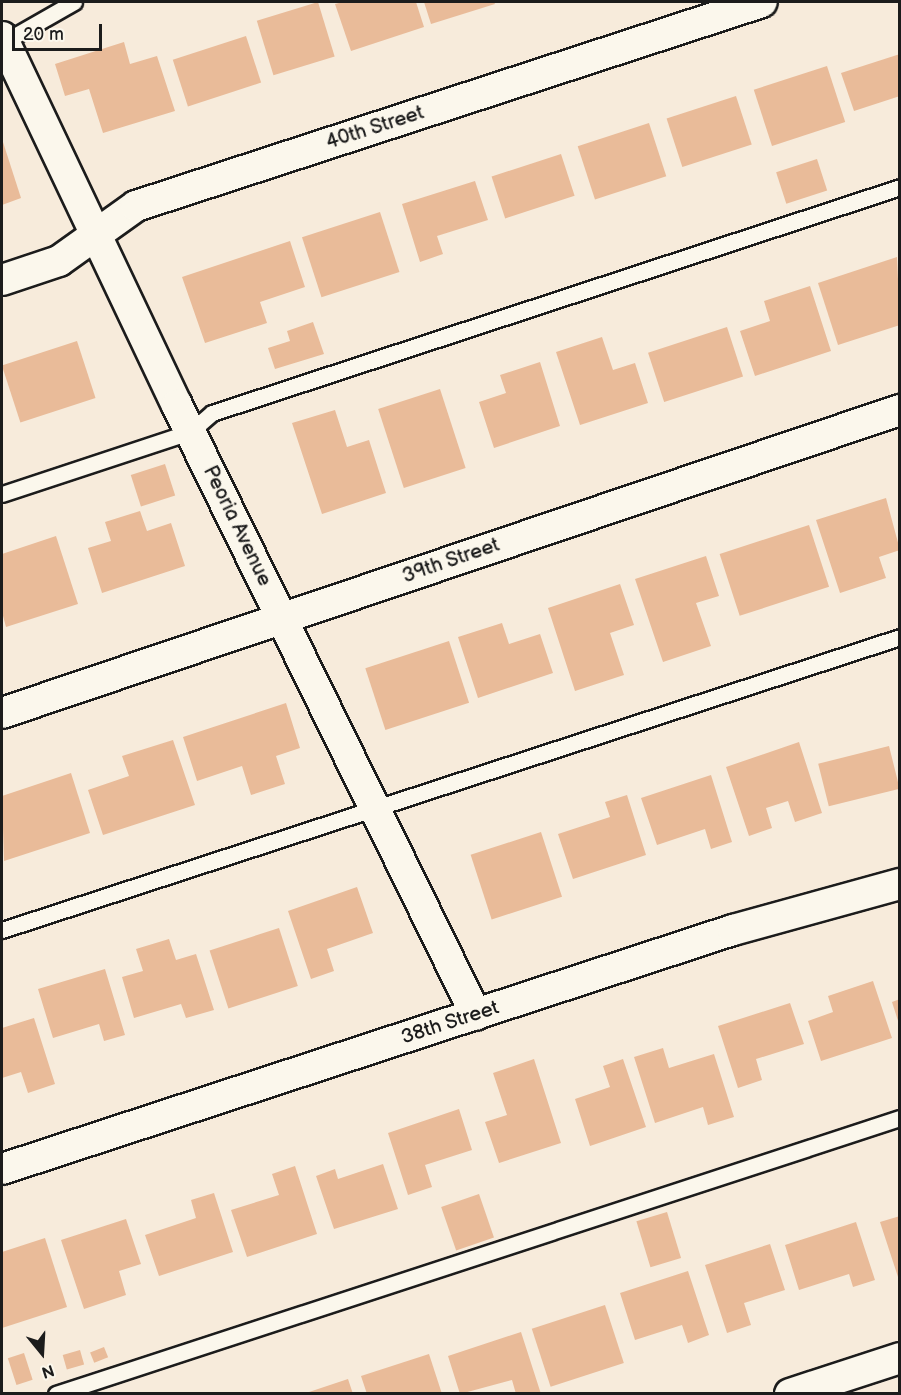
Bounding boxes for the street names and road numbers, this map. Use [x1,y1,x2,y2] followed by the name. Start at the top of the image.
[323,101,427,155] street label: 40th Street
[198,462,276,590] street label: Peoria Avenue
[399,533,503,589] street label: 39th Street
[398,996,502,1050] street label: 38th Street

